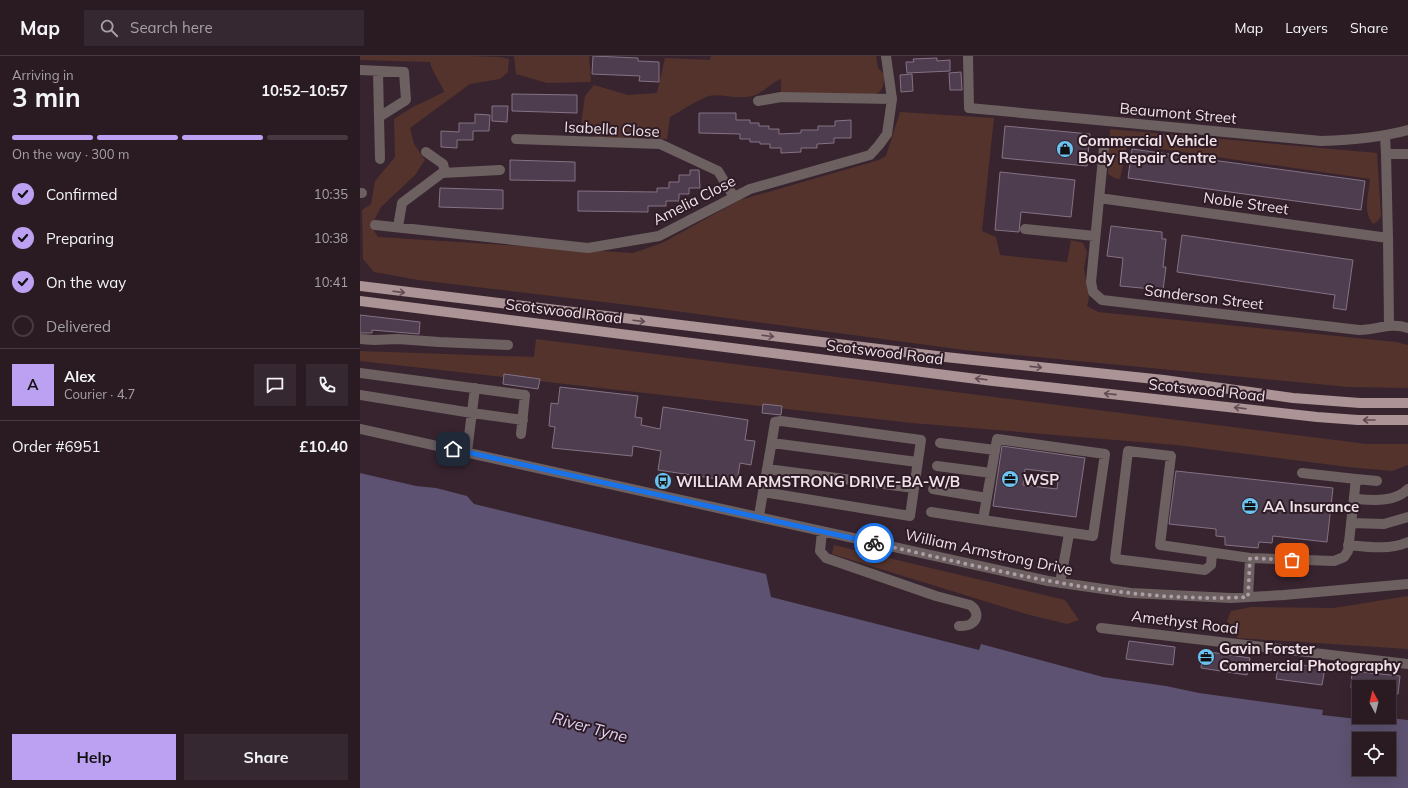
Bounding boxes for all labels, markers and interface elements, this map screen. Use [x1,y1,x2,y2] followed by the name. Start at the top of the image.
[84,10,364,46] search box
[20,16,60,40] text: Map
[98,17,120,39] icon: search
[130,18,213,37] text: Search here
[1234,19,1263,37] text: Map
[1285,19,1328,37] text: Layers
[1350,19,1388,37] text: Share
[12,67,74,83] text: Arriving in
[12,81,81,114] text: 3 min
[261,81,348,100] text: 10:52–10:57
[1119,98,1237,128] street label: Beaumont Street
[564,117,660,141] street label: Isabella Close
[1078,131,1217,167] place label: Commercial Vehicle Body Repair Centre
[1055,139,1075,159] shop icon: Commercial Vehicle Body Repair Centre
[12,146,129,162] text: On the way · 300 m
[649,171,739,229] street label: Amelia Close
[12,183,34,205] icon: check
[46,185,117,204] text: Confirmed
[314,186,348,202] text: 10:35
[1202,188,1290,218] street label: Noble Street
[12,227,34,249] icon: check
[46,229,114,248] text: Preparing
[314,230,348,246] text: 10:38
[12,271,34,293] icon: check
[46,273,126,292] text: On the way
[314,274,348,290] text: 10:41
[1143,280,1265,314] street label: Sanderson Street
[392,288,405,295] one-way arrow
[505,294,623,328] street label: Scotswood Road
[46,317,111,336] text: Delivered
[632,317,645,324] one-way arrow
[761,332,774,340] one-way arrow
[826,335,944,369] street label: Scotswood Road
[1029,363,1042,371] one-way arrow
[254,364,296,406] button: chat
[306,364,348,406] button: phone
[64,367,96,386] text: Alex
[1148,374,1266,406] street label: Scotswood Road
[27,375,39,394] text: A
[975,376,988,383] one-way arrow
[64,386,135,402] text: Courier · 4.7
[1104,390,1117,398] one-way arrow
[1234,405,1247,412] one-way arrow
[1363,416,1376,424] one-way arrow
[436,432,470,466] pin
[12,437,100,456] text: Order #6951
[299,437,348,456] text: £10.40
[442,438,464,460] icon: home
[1000,469,1020,489] office icon: WSP
[1023,470,1059,489] place label: WSP
[653,471,673,491] bus stop icon: WILLIAM ARMSTRONG DRIVE-BA-W/B
[676,472,960,491] place label: WILLIAM ARMSTRONG DRIVE-BA-W/B
[1240,496,1260,516] office icon: AA Insurance
[1263,497,1359,516] place label: AA Insurance
[854,523,894,563] courier
[903,525,1075,579] street label: William Armstrong Drive
[863,532,885,554] icon: bike
[1275,543,1309,577] pin
[1281,549,1303,571] icon: bag
[1131,606,1239,638] street label: Amethyst Road
[1219,639,1401,675] place label: Gavin Forster Commercial Photography
[1196,647,1216,667] office icon: Gavin Forster Commercial Photography
[1352,680,1396,724] north arrow
[1352,680,1396,776] map controls
[550,707,630,747] water label: River Tyne
[1352,732,1396,776] button: locate
[12,734,176,780] button: Help
[184,734,348,780] button: Share

